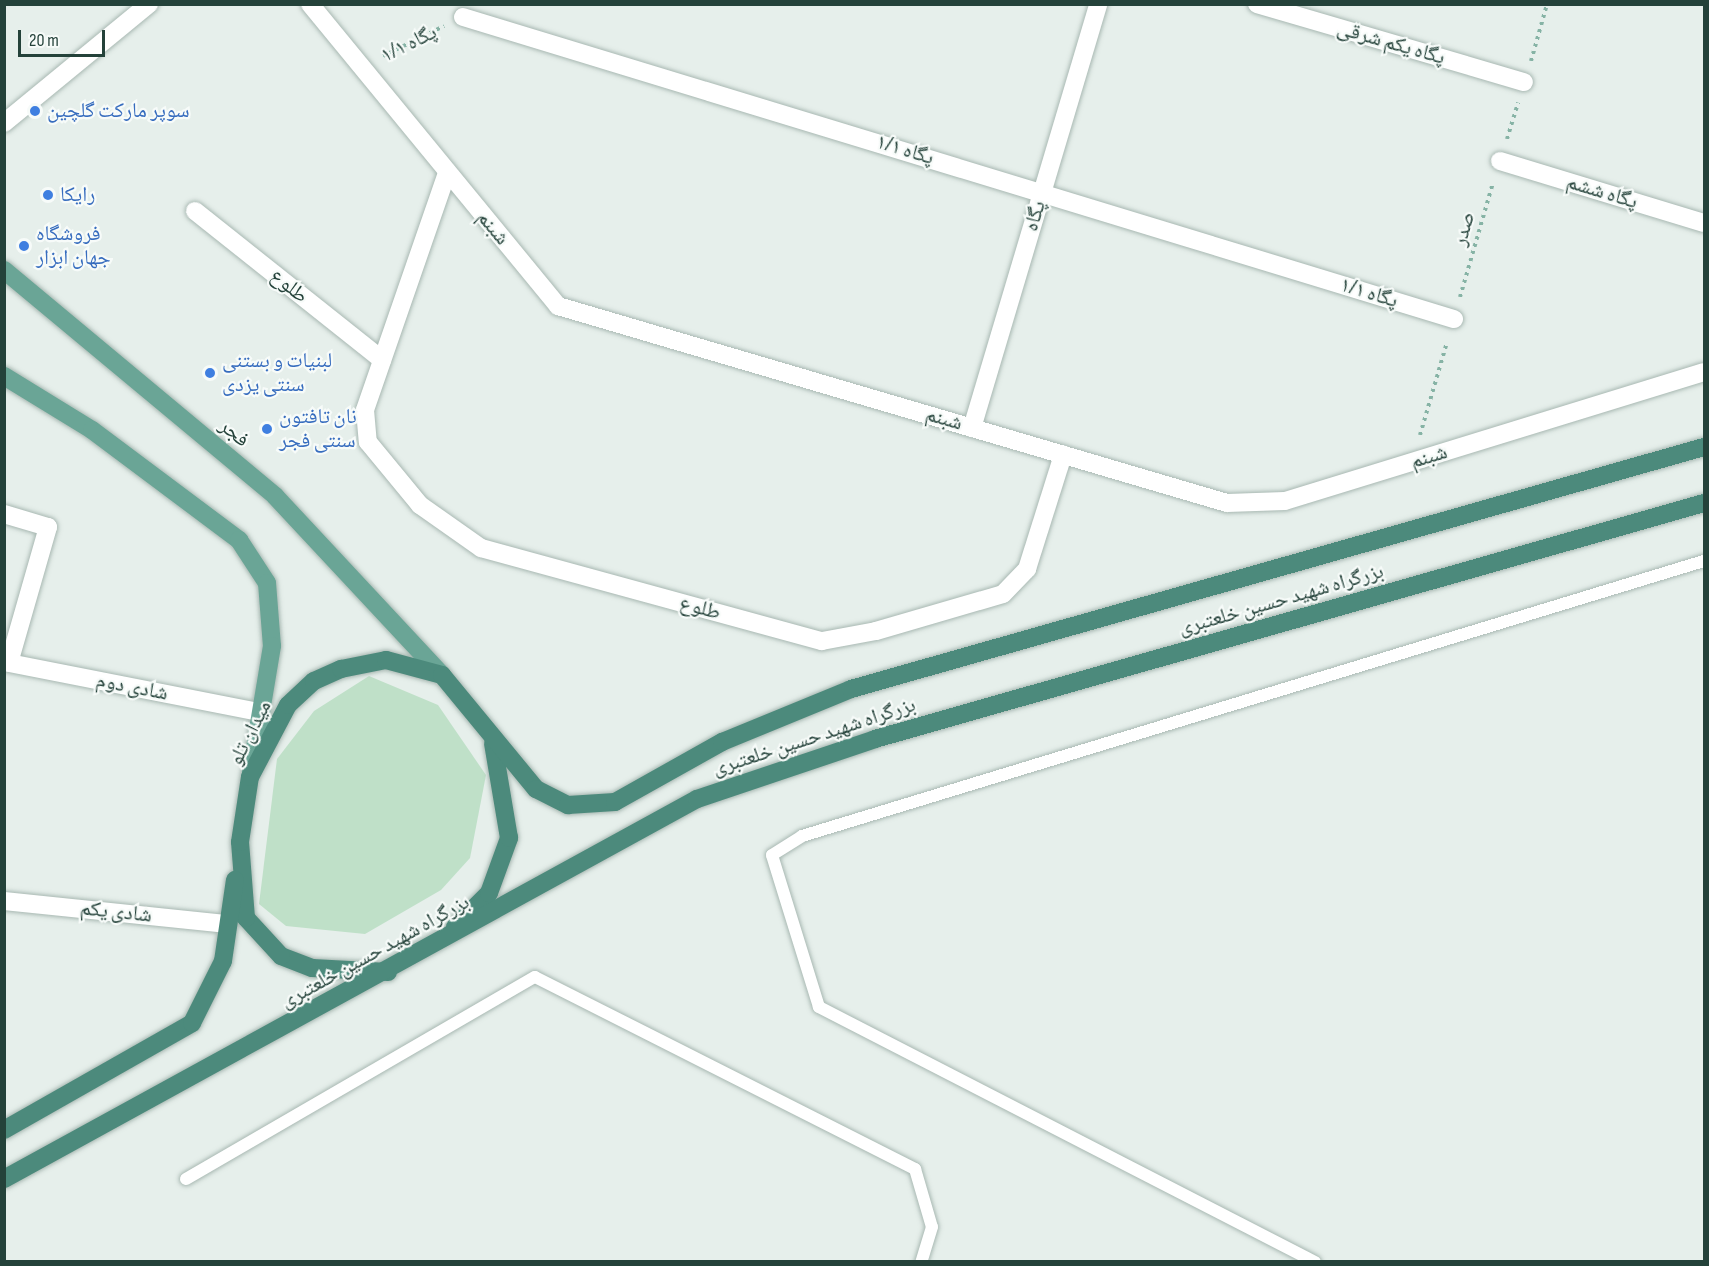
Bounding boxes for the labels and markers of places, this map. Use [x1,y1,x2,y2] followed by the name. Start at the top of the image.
[47,98,190,124] place label: سوپر مارکت گلچین
[28,104,42,118] marker: سوپر مارکت گلچین
[60,182,95,208] place label: رایکا
[41,188,55,202] marker: رایکا
[36,221,111,271] place label: فروشگاه جهان ابزار
[17,239,31,253] marker: فروشگاه جهان ابزار
[222,348,332,398] place label: لبنیات و بستنی سنتی یزدی
[203,366,217,380] marker: لبنیات و بستنی سنتی یزدی
[279,404,357,454] place label: نان تافتون سنتی فجر
[260,422,274,436] marker: نان تافتون سنتی فجر

